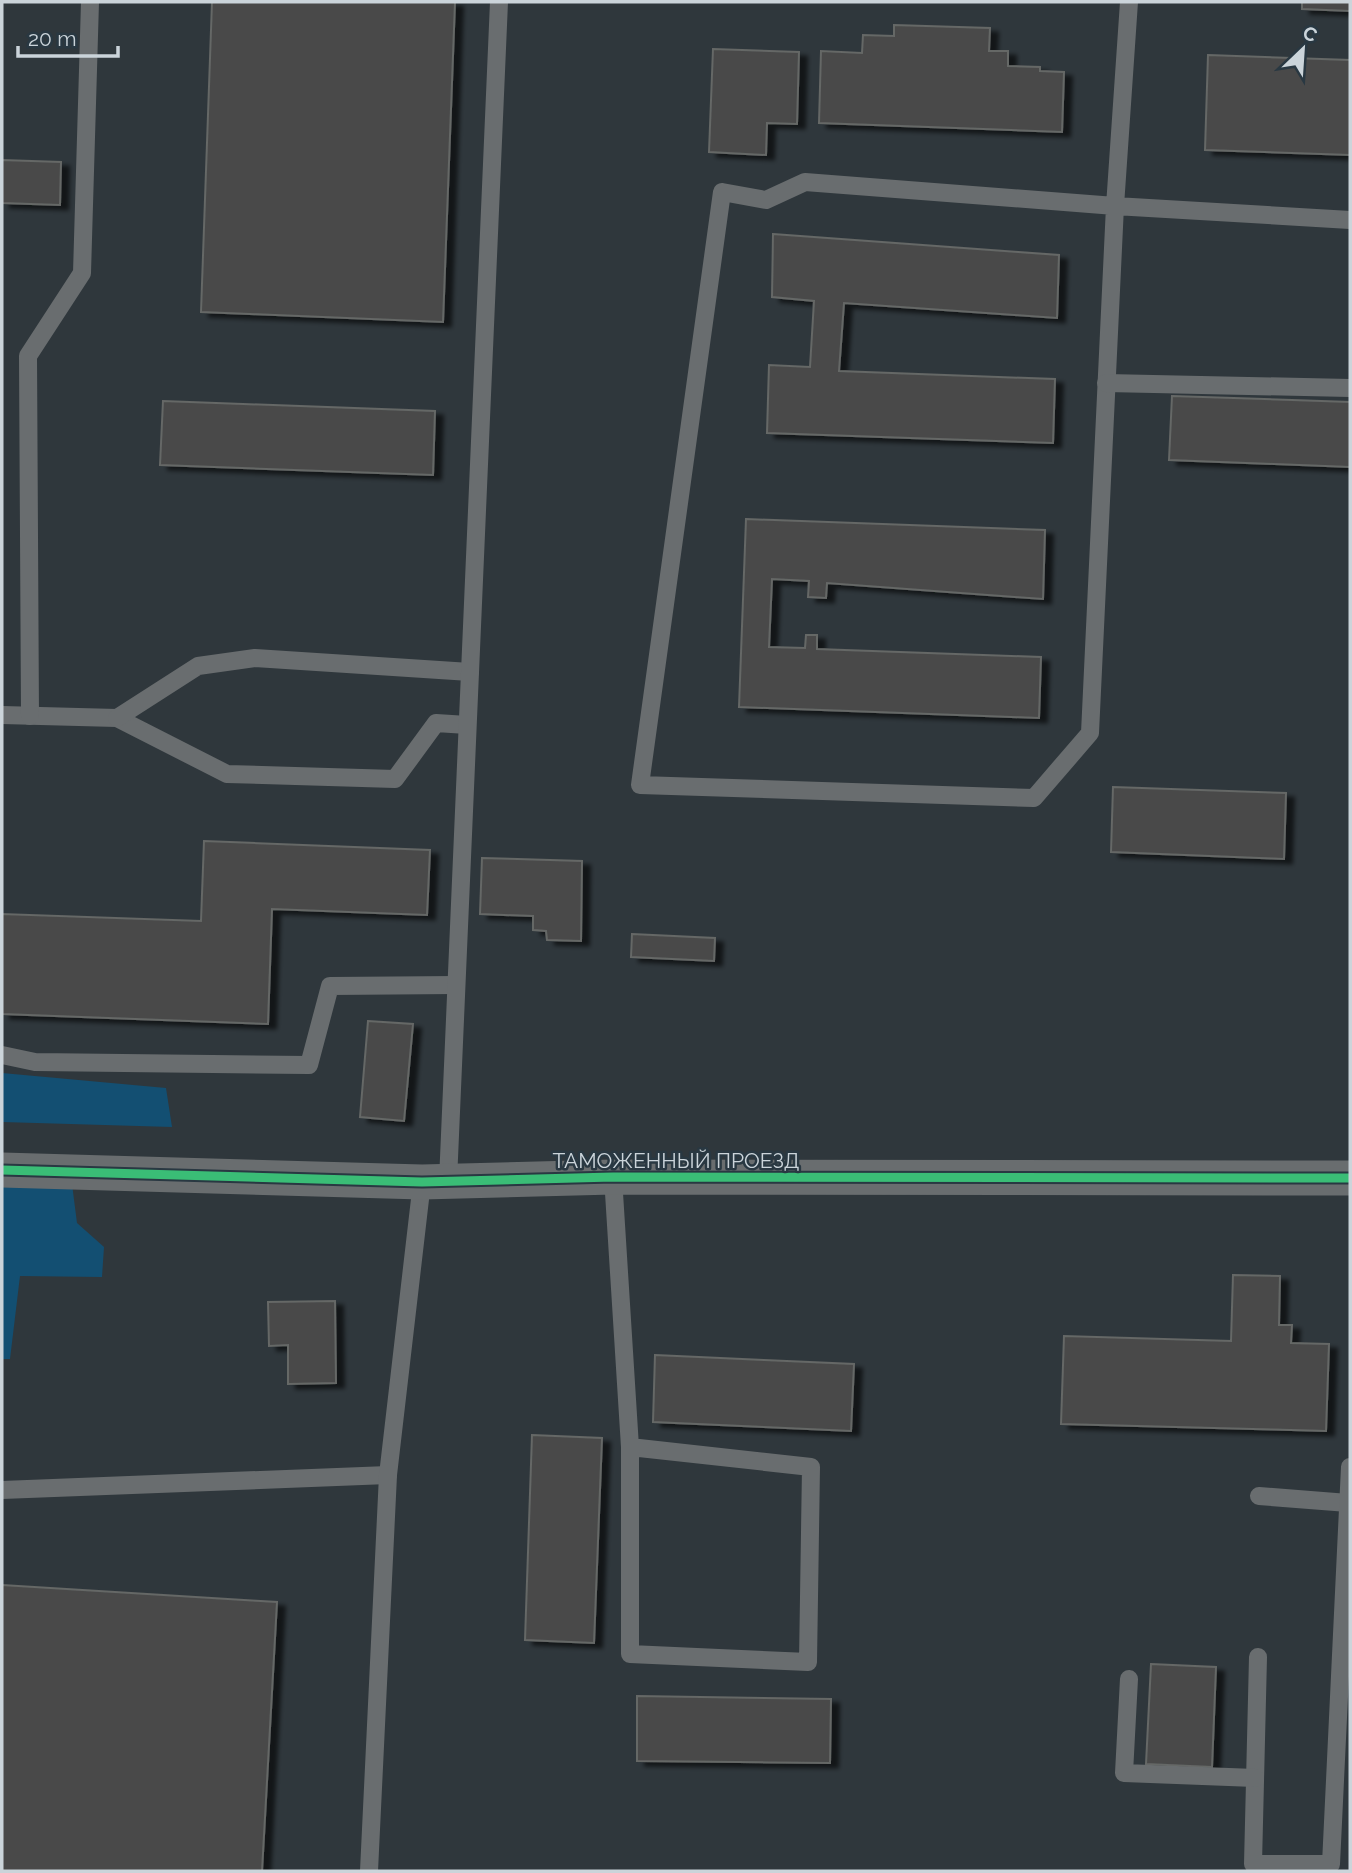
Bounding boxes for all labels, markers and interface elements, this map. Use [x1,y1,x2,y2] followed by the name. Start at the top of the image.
[18,14,117,58] scale bar
[1268,14,1338,84] north arrow
[1300,21,1321,46] text: С
[28,26,76,51] text: 20 m
[553,1148,799,1173] street label: ТАМОЖЕННЫЙ ПРОЕЗД

